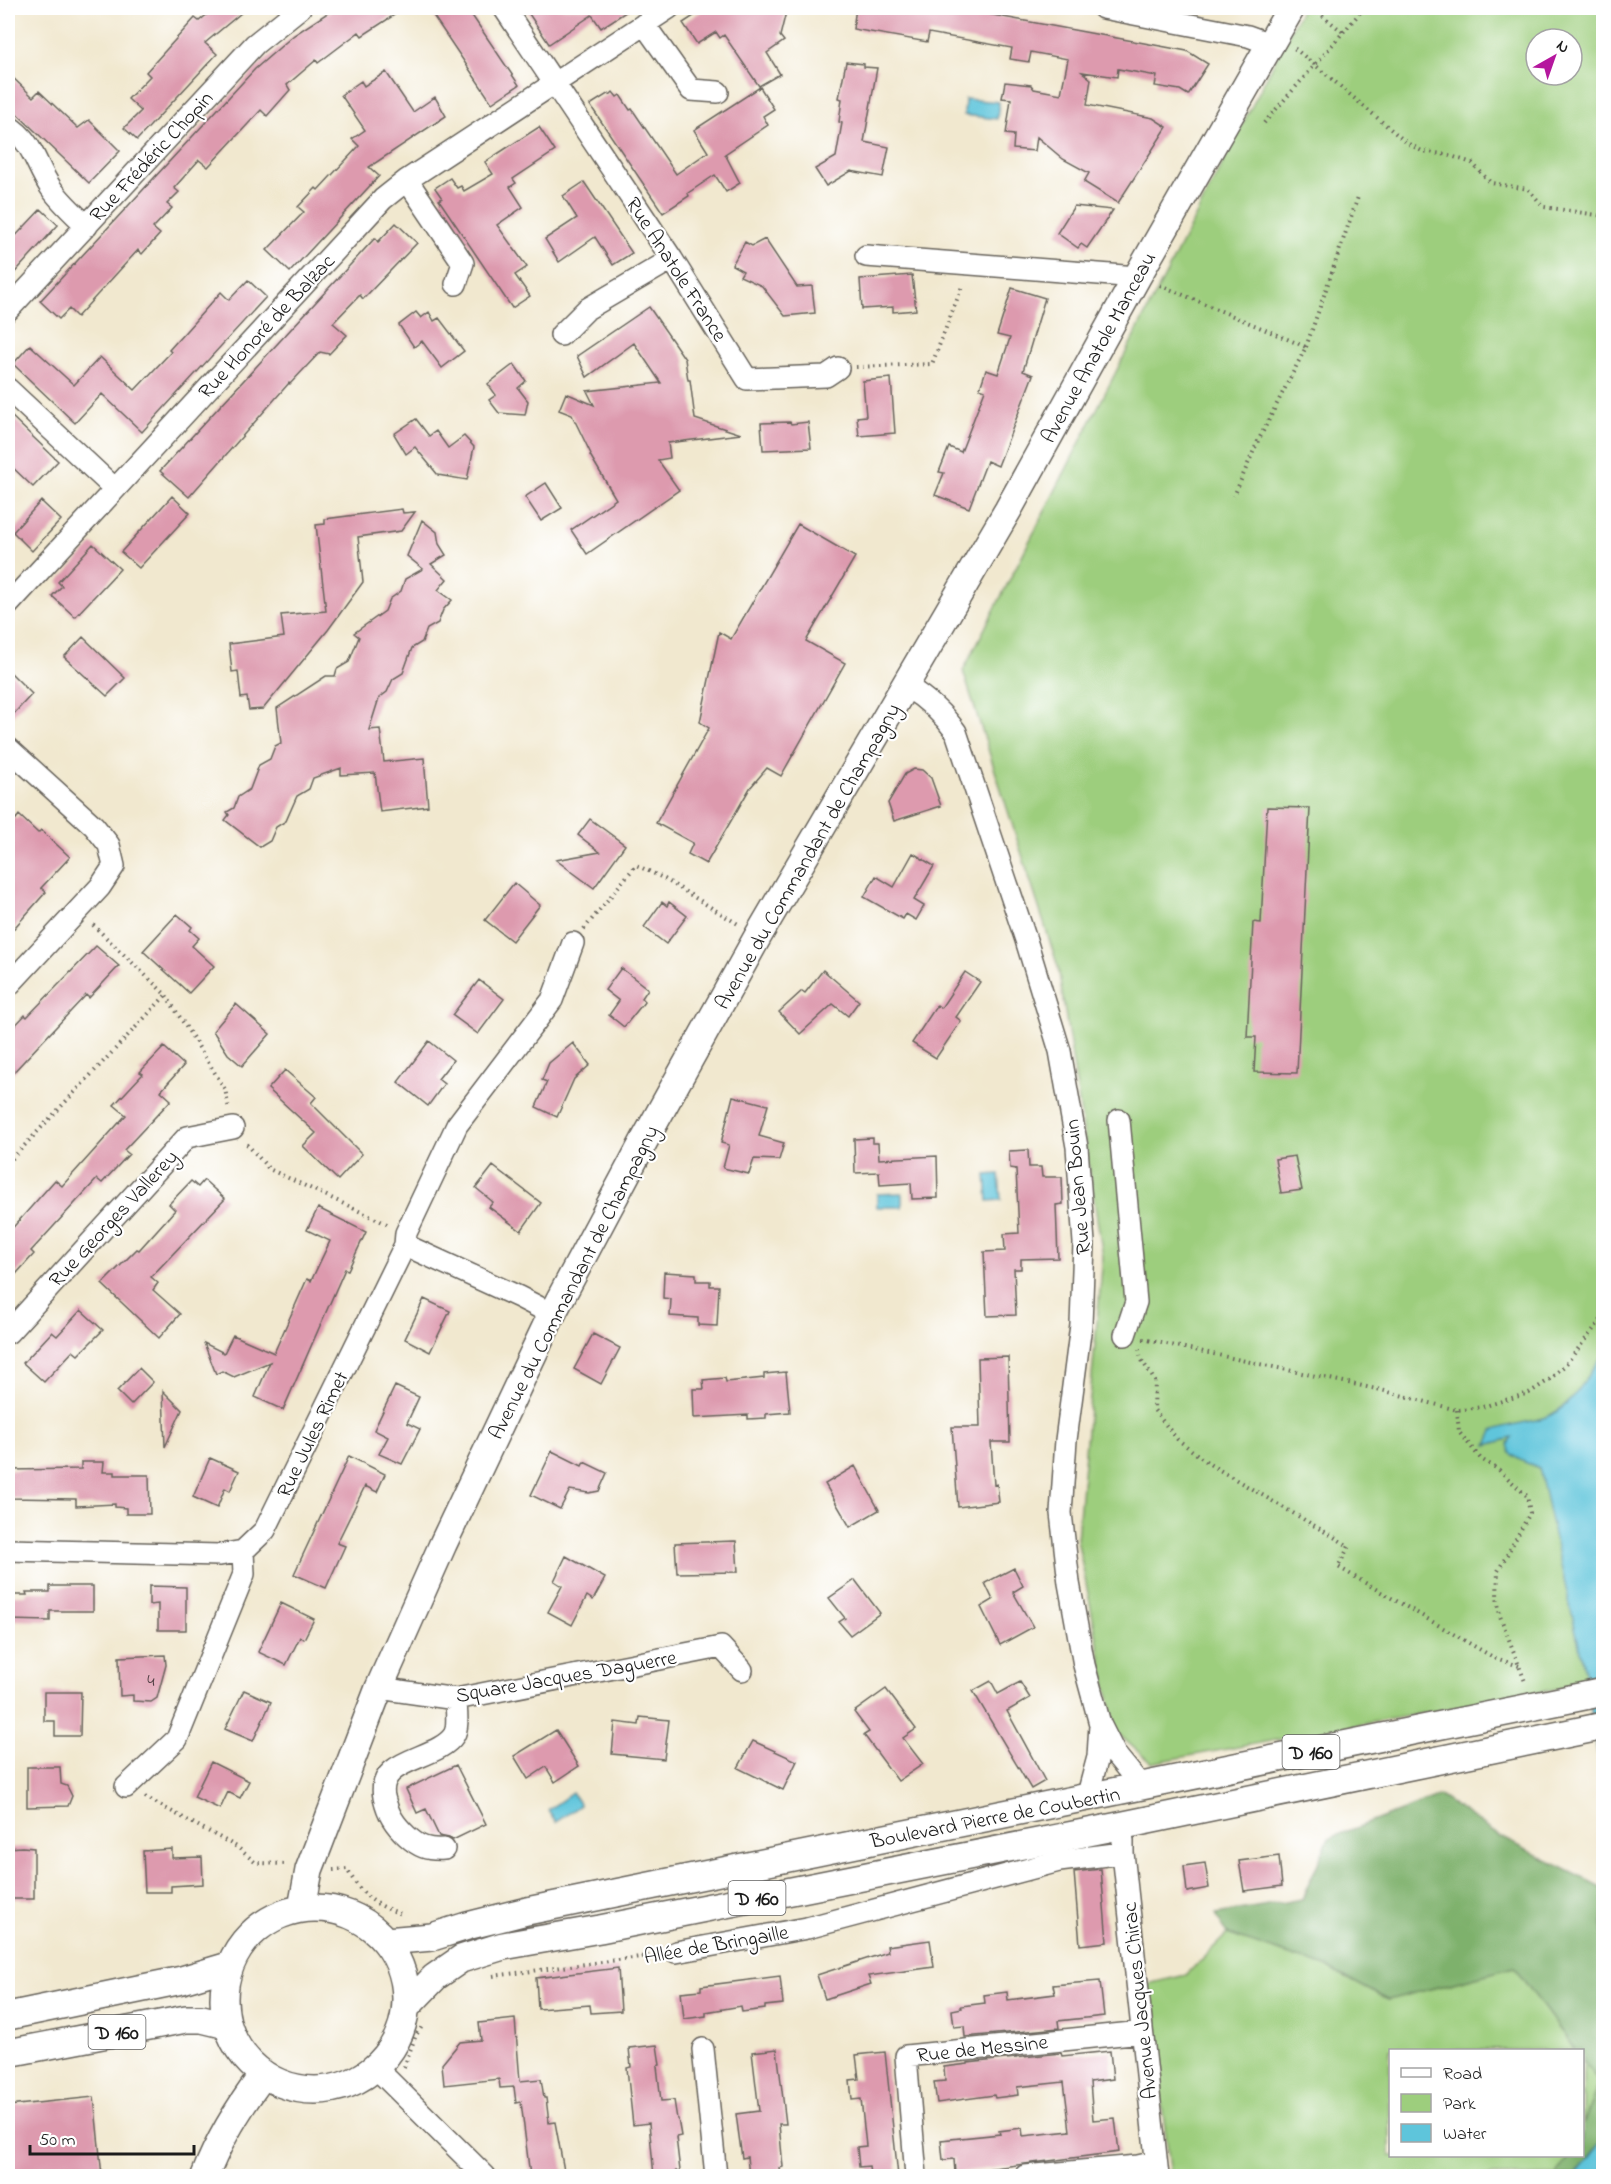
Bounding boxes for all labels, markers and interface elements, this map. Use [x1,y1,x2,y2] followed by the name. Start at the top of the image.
[1524,27,1584,87] north arrow
[1551,34,1574,60] text: N
[83,85,221,230] street label: Rue Frédéric Chopin
[617,192,734,349] street label: Rue Anatole France
[1035,247,1165,449] street label: Avenue Anatole Manceau
[192,248,343,407] street label: Rue Honoré de Balzac
[708,698,911,1017] street label: Avenue du Commandant de Champagny
[1058,1118,1100,1256] street label: Rue Jean Bouin
[482,1120,669,1446] street label: Avenue du Commandant de Champagny
[43,1144,188,1296] street label: Rue Georges Vallerey
[270,1367,357,1503] street label: Rue Jules Rimet
[454,1644,680,1714] street label: Square Jacques Daguerre
[147,1669,155,1695] house number: 4
[1282,1735,1340,1769] road number: D 160
[867,1780,1123,1858] street label: Boulevard Pierre de Coubertin
[728,1881,786,1915] road number: D 160
[1116,1900,1166,2101] street label: Avenue Jacques Chirac
[642,1918,792,1975] street label: Allée de Bringaille
[88,2015,146,2049] road number: D 160
[915,2028,1050,2072] street label: Rue de Messine
[1389,2049,1584,2157] legend
[1443,2062,1482,2088] text: Road
[1443,2092,1476,2118] text: Park
[30,2118,194,2156] scale bar
[1443,2122,1487,2148] text: Water
[39,2128,76,2154] text: 50 m

